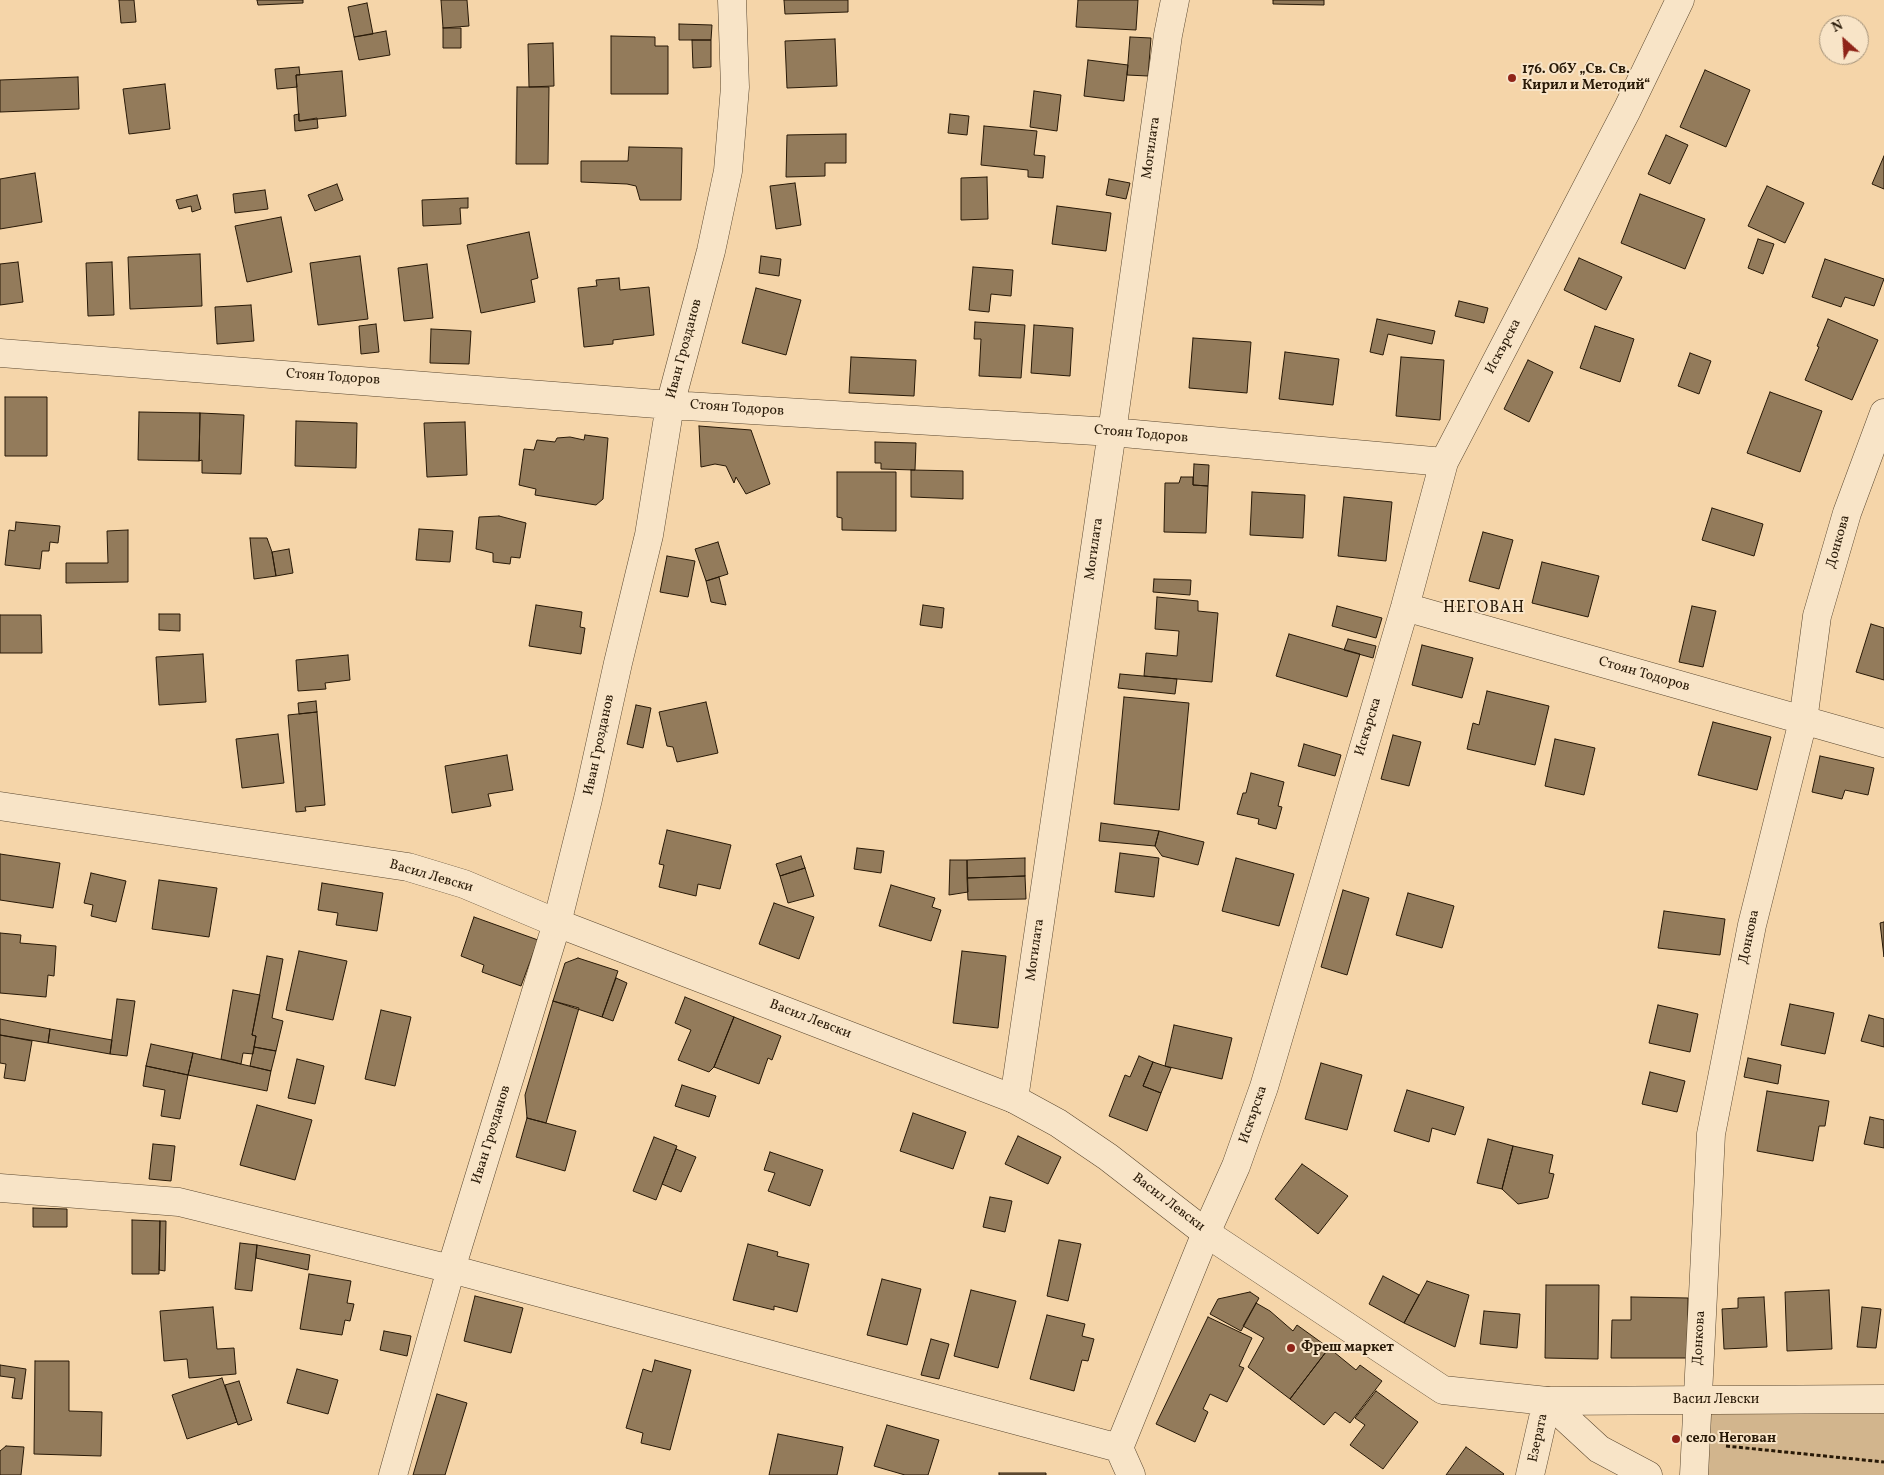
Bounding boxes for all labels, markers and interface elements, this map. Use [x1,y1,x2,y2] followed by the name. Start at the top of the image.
[1819,15,1869,65] north arrow
[1829,16,1846,38] text: N
[1522,62,1650,94] place label: 176. ОбУ „Св. Св. Кирил и Методий“
[1506,72,1518,84] marker: 176. ОбУ „Св. Св. Кирил и Методий“
[1139,116,1165,180] street label: Могилата
[664,297,706,401] street label: Иван Грозданов
[1482,316,1526,378] street label: Искърска
[285,366,381,390] street label: Стоян Тодоров
[689,397,785,421] street label: Стоян Тодоров
[1093,423,1189,447] street label: Стоян Тодоров
[1823,513,1855,571] street label: Донкова
[1082,517,1108,581] street label: Могилата
[1442,599,1526,619] district label: НЕГОВАН
[1596,654,1692,696] street label: Стоян Тодоров
[581,693,619,797] street label: Иван Грозданов
[1352,696,1386,758] street label: Искърска
[387,857,475,897] street label: Васил Левски
[1736,908,1764,966] street label: Донкова
[1023,918,1049,982] street label: Могилата
[767,997,853,1043] street label: Васил Левски
[469,1083,515,1187] street label: Иван Грозданов
[1236,1084,1272,1146] street label: Искърска
[1128,1170,1208,1236] street label: Васил Левски
[1690,1310,1710,1366] street label: Донкова
[1301,1340,1394,1356] place label: Фреш маркет
[1285,1342,1297,1354] marker: Фреш маркет
[1673,1392,1759,1408] street label: Васил Левски
[1526,1412,1552,1464] street label: Езерата
[1686,1431,1776,1447] place label: село Негован
[1670,1433,1682,1445] marker: село Негован

